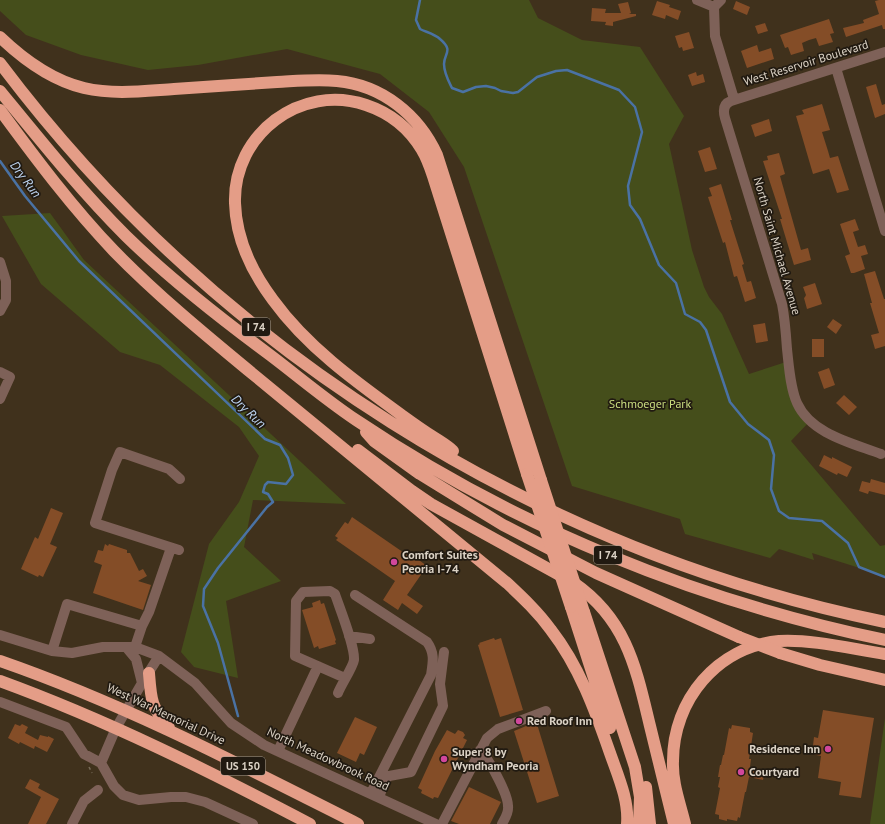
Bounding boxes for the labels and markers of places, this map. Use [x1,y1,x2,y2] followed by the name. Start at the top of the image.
[402,547,478,576] place label: Comfort Suites Peoria I-74
[389,557,399,567] marker: Comfort Suites Peoria I-74
[527,713,592,728] place label: Red Roof Inn
[514,716,524,726] marker: Red Roof Inn
[749,741,820,756] place label: Residence Inn
[452,744,539,773] place label: Super 8 by Wyndham Peoria
[823,744,833,754] marker: Residence Inn
[439,754,449,764] marker: Super 8 by Wyndham Peoria
[749,764,799,779] place label: Courtyard
[736,767,746,777] marker: Courtyard

